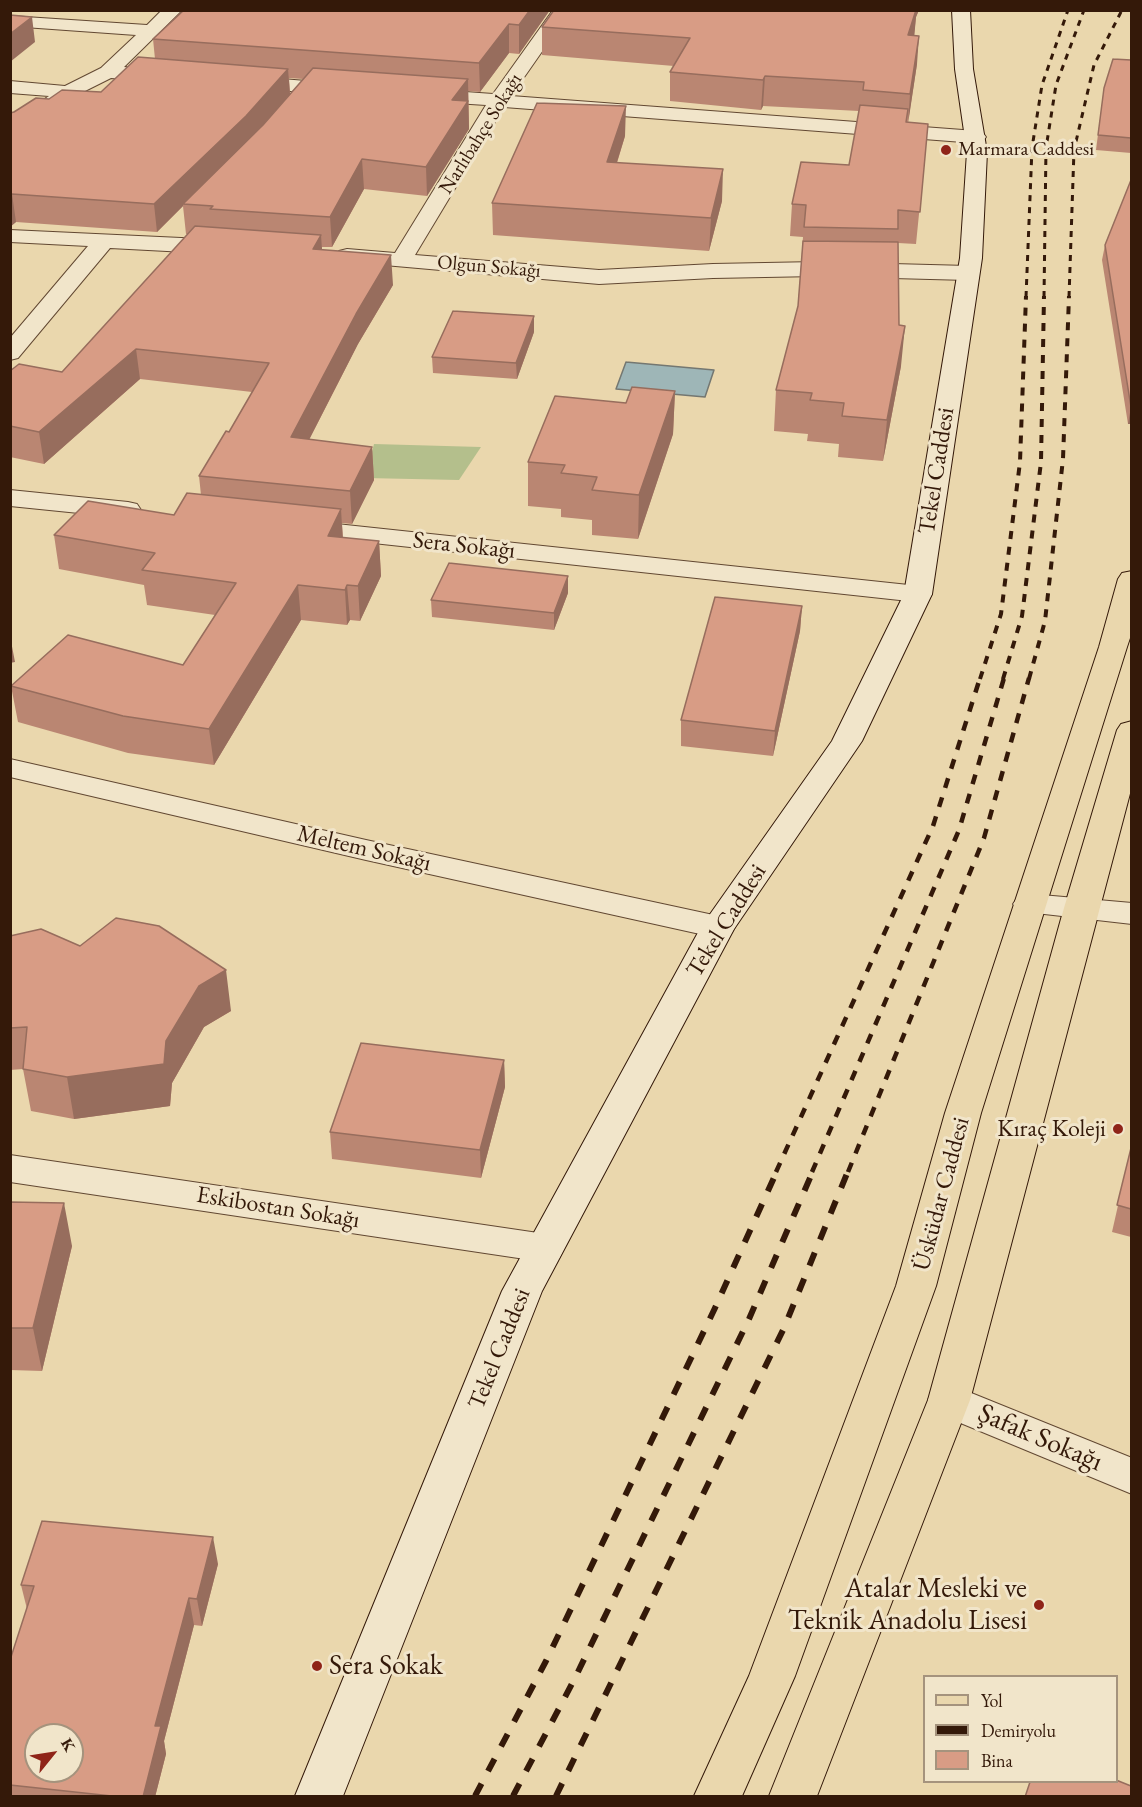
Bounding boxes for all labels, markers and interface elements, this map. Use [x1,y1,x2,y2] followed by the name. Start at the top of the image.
[434,69,528,199] street label: Narlıbahçe Sokağı
[958,138,1094,162] place label: Marmara Caddesi
[939,143,953,157] marker: Marmara Caddesi
[436,251,542,283] street label: Olgun Sokağı
[913,406,961,536] street label: Tekel Caddesi
[411,526,517,566] street label: Sera Sokağı
[294,820,434,878] street label: Meltem Sokağı
[681,859,773,983] street label: Tekel Caddesi
[908,1114,976,1274] street label: Üsküdar Caddesi
[997,1115,1106,1143] place label: Kıraç Koleji
[1111,1122,1125,1136] marker: Kıraç Koleji
[194,1181,362,1235] street label: Eskibostan Sokağı
[463,1284,537,1414] street label: Tekel Caddesi
[973,1397,1107,1479] street label: Şafak Sokağı
[788,1572,1027,1638] place label: Atalar Mesleki ve Teknik Anadolu Lisesi
[1032,1598,1046,1612] marker: Atalar Mesleki ve Teknik Anadolu Lisesi
[329,1649,443,1683] place label: Sera Sokak
[310,1659,324,1673] marker: Sera Sokak
[923,1675,1118,1783] legend
[981,1689,1003,1712] text: Yol
[981,1719,1056,1742] text: Demiryolu
[24,1723,84,1783] north arrow
[56,1734,80,1755] text: K
[981,1749,1013,1772] text: Bina

